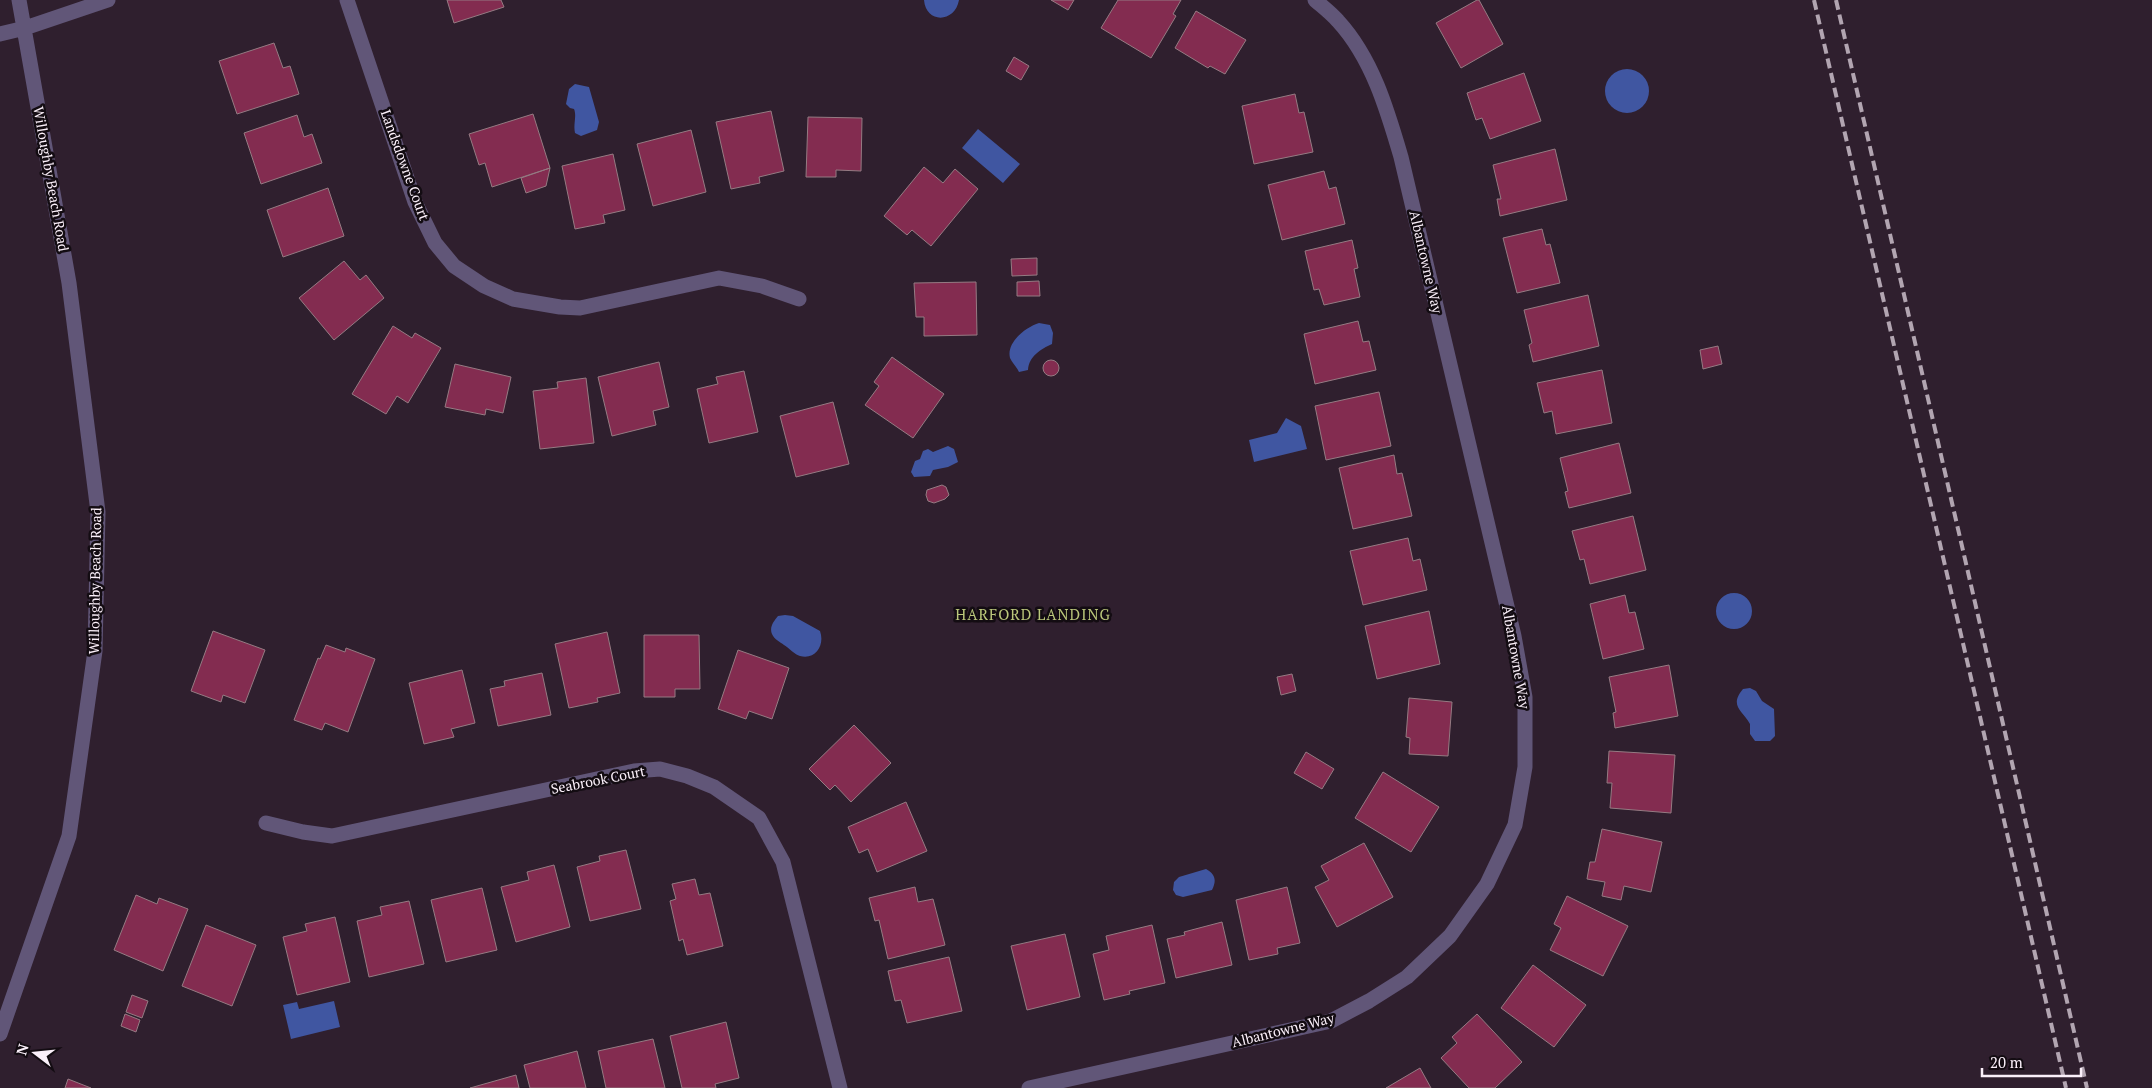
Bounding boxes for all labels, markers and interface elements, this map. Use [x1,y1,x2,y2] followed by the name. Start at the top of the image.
[29,105,74,253] street label: Willoughby Beach Road
[377,107,435,223] street label: Landsdowne Court
[1405,209,1448,316] street label: Albantowne Way
[84,507,105,655] street label: Willoughby Beach Road
[955,604,1111,624] district label: HARFORD LANDING
[1498,604,1535,711] street label: Albantowne Way
[549,761,648,798] street label: Seabrook Court
[1230,1007,1337,1051] street label: Albantowne Way
[10,1028,60,1078] north arrow
[11,1041,33,1057] text: N
[1982,1046,2081,1078] scale bar
[1990,1052,2023,1072] text: 20 m

